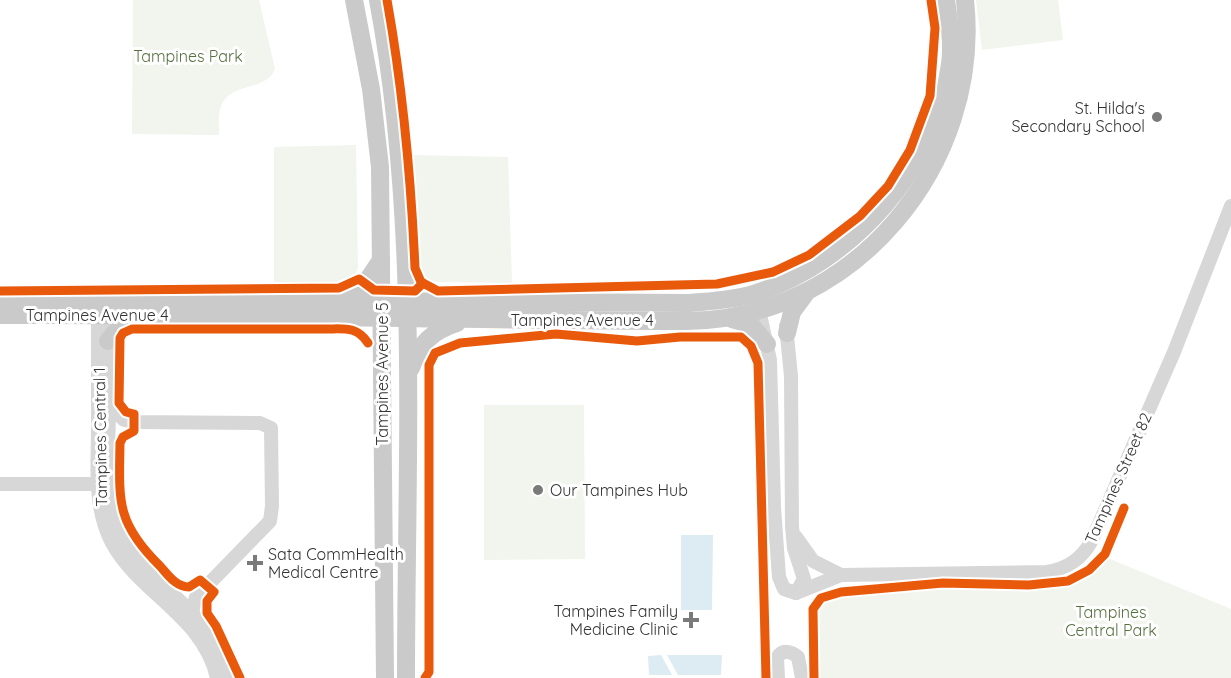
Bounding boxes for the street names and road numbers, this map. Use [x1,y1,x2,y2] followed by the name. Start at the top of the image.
[372,302,392,446] street label: Tampines Avenue 5
[25,305,169,325] street label: Tampines Avenue 4
[510,310,654,330] street label: Tampines Avenue 4
[89,367,111,507] street label: Tampines Central 1
[1080,409,1156,547] street label: Tampines Street 82

